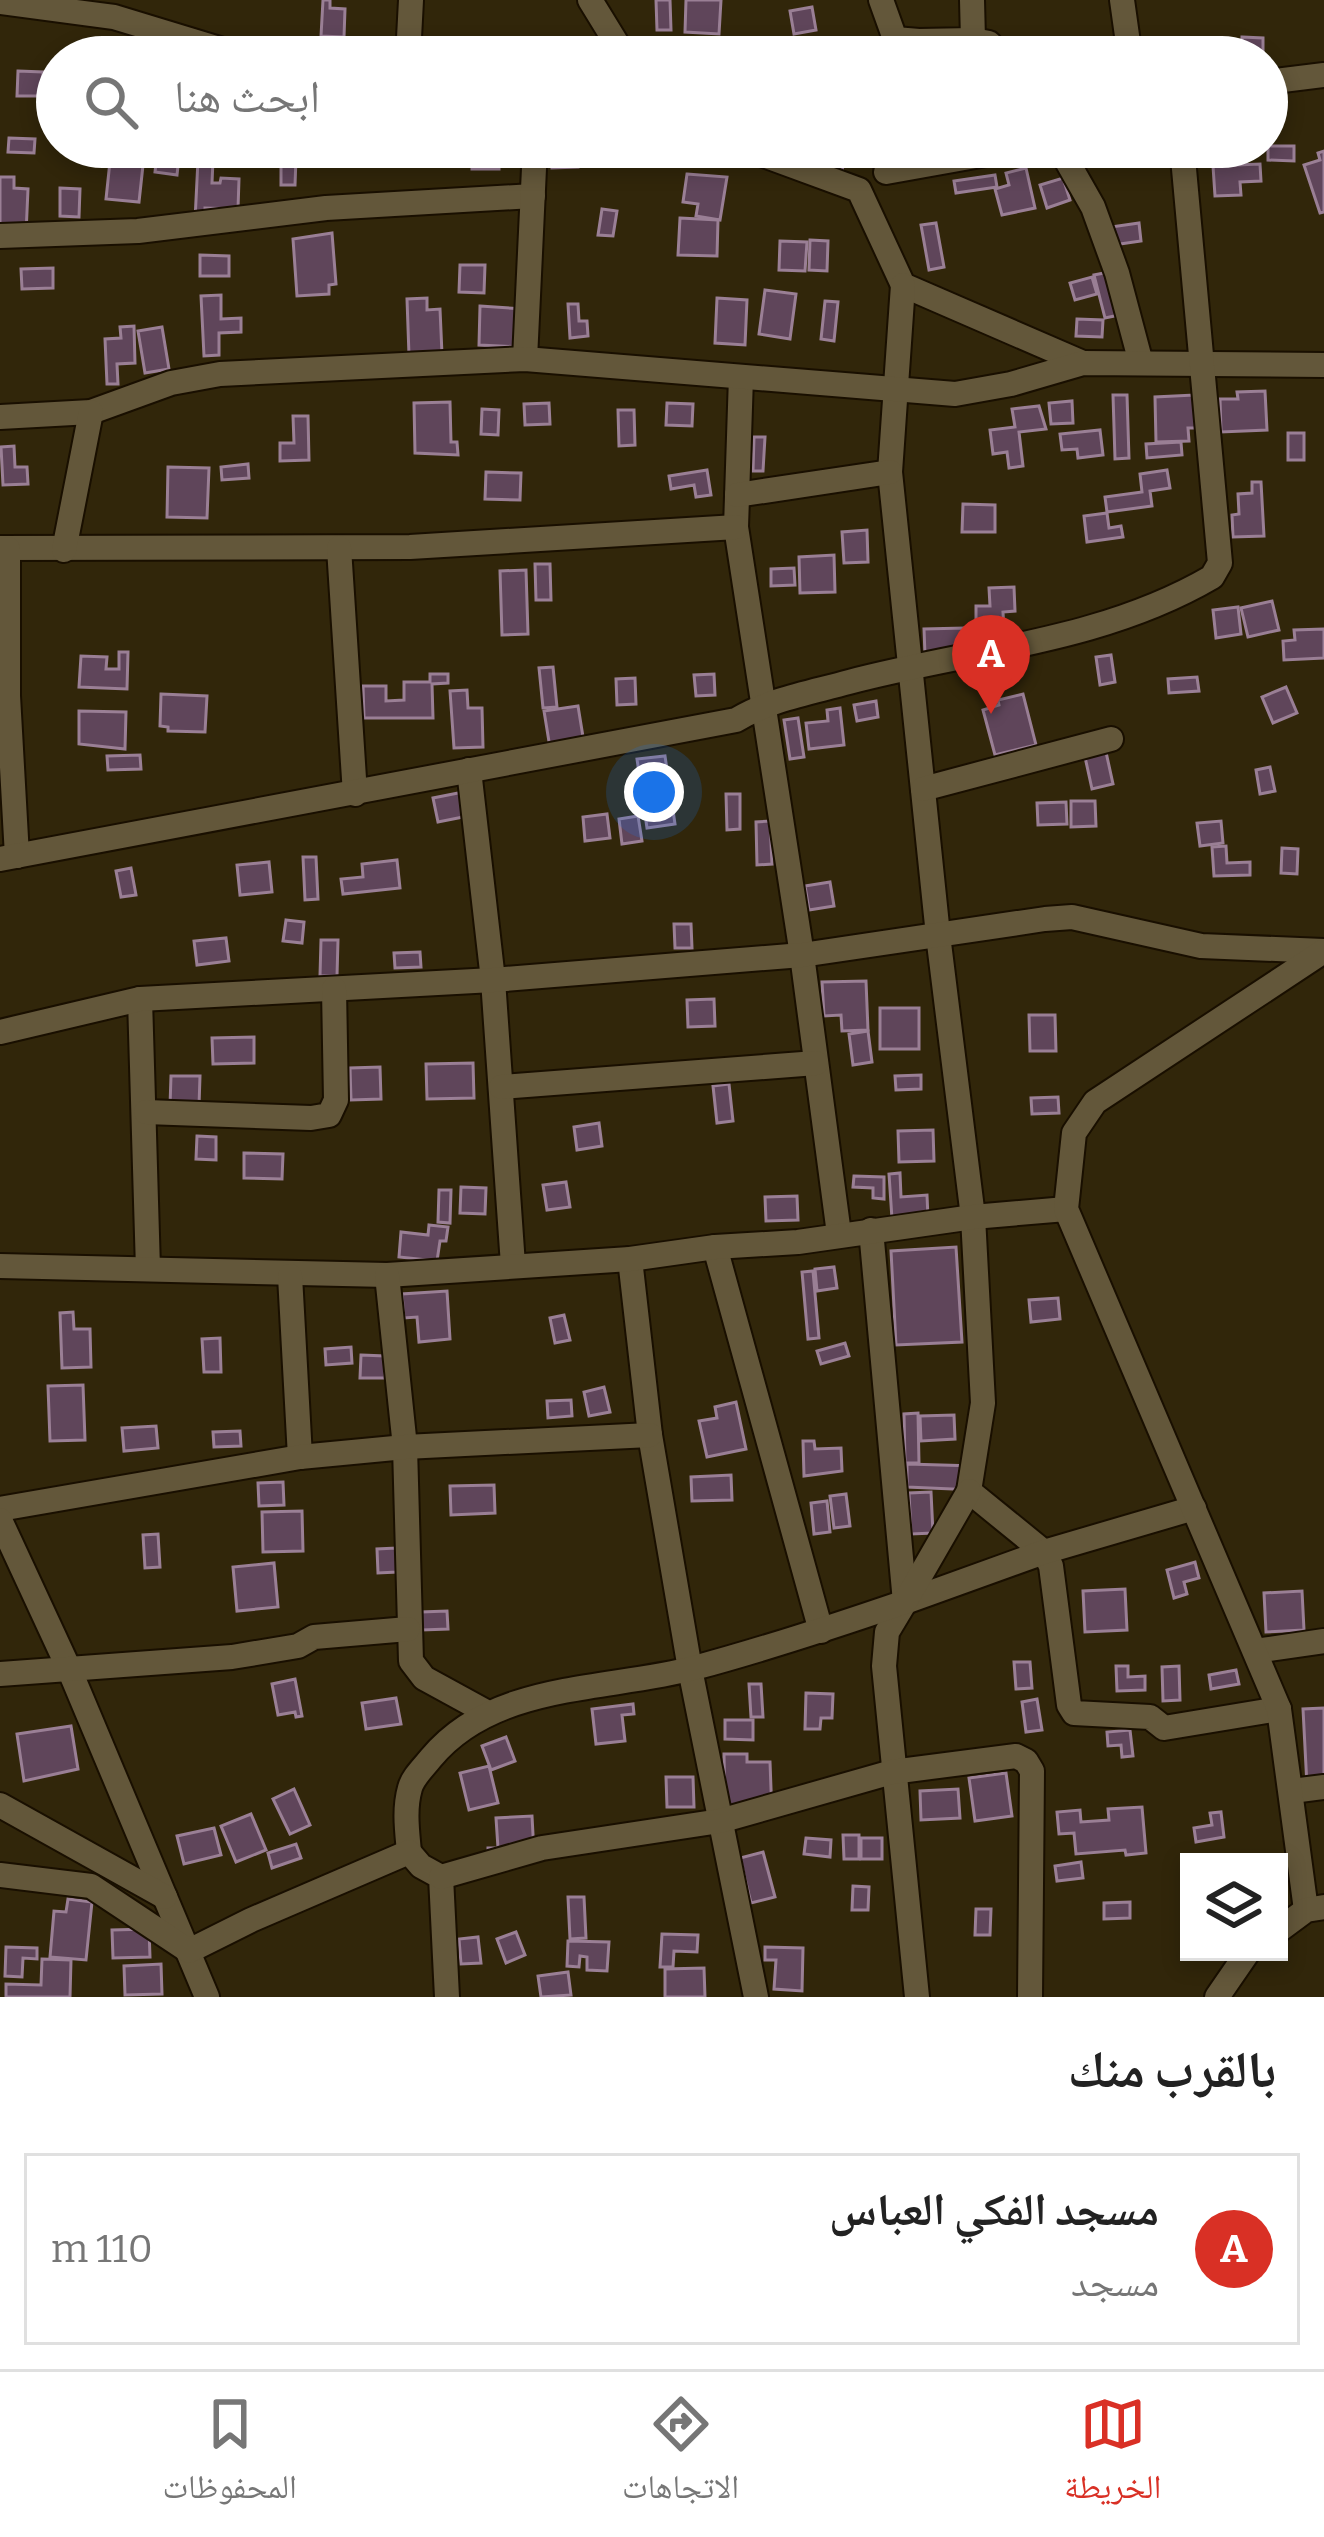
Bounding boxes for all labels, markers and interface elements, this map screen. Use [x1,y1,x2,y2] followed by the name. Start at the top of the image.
[36,36,1288,168] search box
[78,69,144,135] icon: search
[174,70,320,124] text: ابحث هنا
[952,615,1030,714] pin: A
[624,762,684,822] your location
[1180,1853,1288,1961] map controls
[1180,1853,1288,1961] button: layers
[1068,2039,1276,2101] text: بالقرب منك
[829,2183,1159,2237] text: مسجد الفكي العباس
[51,2226,153,2272] text: 110 m
[1220,2226,1248,2272] text: A
[1071,2260,1159,2306] text: مسجد
[163,2391,297,2519] tab: المحفوظات
[622,2391,739,2519] tab: الاتجاهات
[1064,2391,1161,2519] tab: الخريطة

